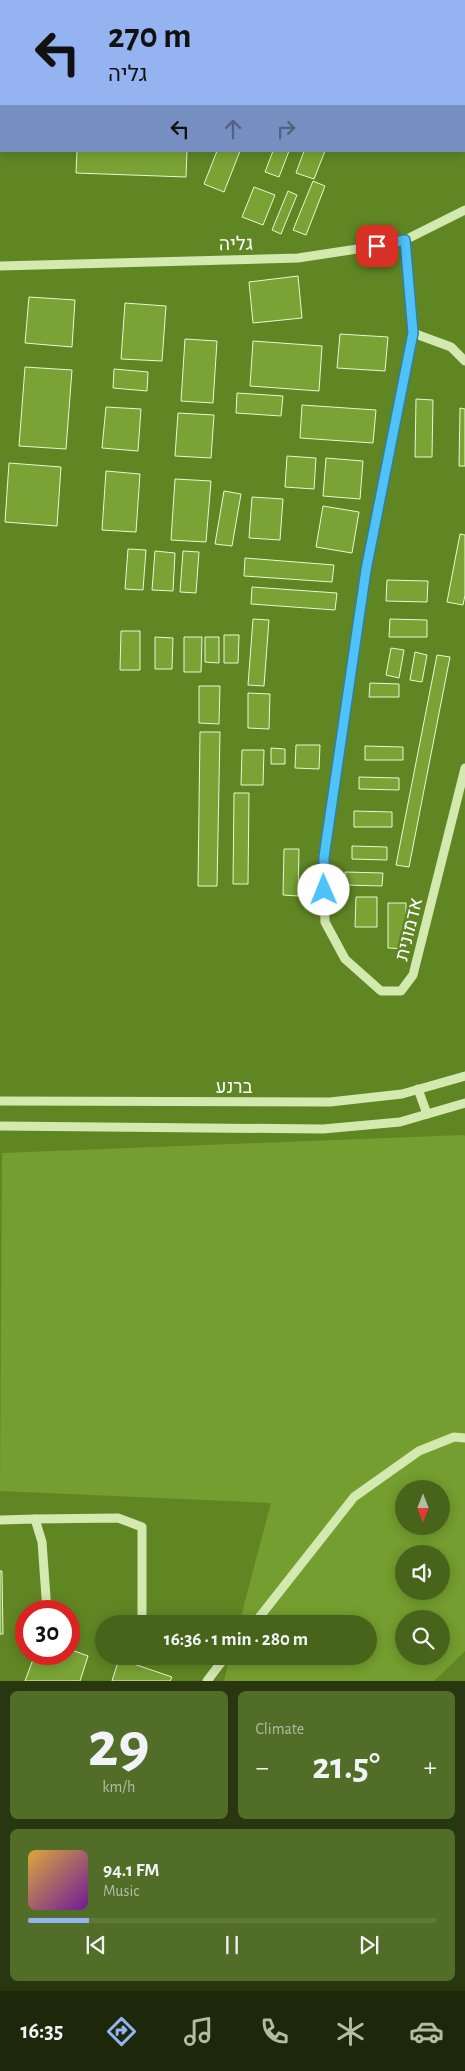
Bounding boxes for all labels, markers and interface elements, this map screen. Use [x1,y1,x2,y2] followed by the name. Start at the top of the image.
[108,19,191,54] text: 270 m
[25,20,90,85] icon: left
[108,63,147,85] text: גליה
[166,115,194,143] icon: left
[219,115,247,143] icon: ahead
[272,115,300,143] icon: right
[356,225,398,267] pin
[363,232,391,260] icon: arrive
[219,235,253,254] street label: גליה
[297,863,349,915] position arrow
[392,896,426,963] street label: אדמונית
[215,1078,253,1097] street label: ברנע
[395,1480,450,1535] north arrow
[395,1480,450,1665] map controls
[395,1545,450,1600] button: sound
[15,1600,80,1665] speed limit sign: 30
[395,1610,450,1665] button: search
[164,1630,308,1649] text: 16:36 · 1 min · 280 m
[88,1713,150,1778] text: 29
[256,1721,304,1737] text: Climate
[312,1748,380,1786] text: 21.5°
[256,1754,269,1782] text: −
[424,1754,437,1782] text: +
[102,1779,135,1795] text: km/h
[103,1861,159,1880] text: 94.1 FM
[103,1883,139,1899] text: Music
[82,1931,110,1959] icon: previous
[218,1931,246,1959] icon: pause
[355,1931,383,1959] icon: next
[104,2014,139,2049] icon: directions
[181,2014,216,2049] icon: music
[257,2014,292,2049] icon: phone
[333,2014,368,2049] icon: climate
[409,2014,444,2049] icon: car
[21,2020,63,2042] text: 16:35

